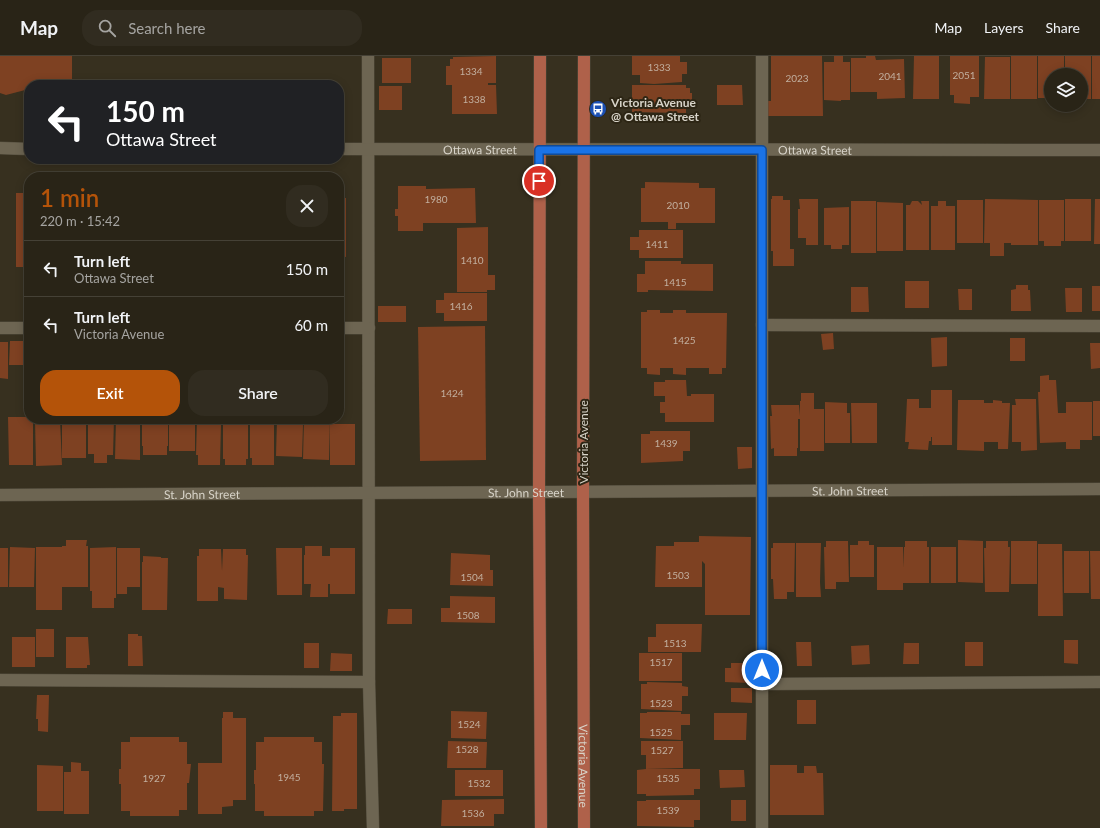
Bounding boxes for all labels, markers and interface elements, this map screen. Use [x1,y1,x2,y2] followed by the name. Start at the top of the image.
[82,10,362,46] search box
[20,16,58,39] text: Map
[96,17,118,39] icon: search
[128,19,206,37] text: Search here
[934,19,962,36] text: Map
[984,19,1024,36] text: Layers
[1046,19,1080,36] text: Share
[647,61,671,73] house number: 1333
[459,65,483,77] house number: 1334
[1044,68,1088,112] map controls
[1044,68,1088,112] button: layers
[952,69,976,81] house number: 2051
[878,70,902,82] house number: 2041
[785,72,809,84] house number: 2023
[462,93,486,105] house number: 1338
[106,94,185,128] text: 150 m
[610,95,700,124] place label: Victoria Avenue @ Ottawa Street
[40,96,92,148] icon: left
[588,99,608,119] bus stop icon: Victoria Avenue @ Ottawa Street
[106,128,217,150] text: Ottawa Street
[443,142,518,157] street label: Ottawa Street
[778,142,853,157] street label: Ottawa Street
[522,164,556,198] pin
[528,170,550,192] icon: arrive
[40,183,99,212] text: 1 min
[286,185,328,227] button: close
[424,193,448,205] house number: 1980
[666,199,690,211] house number: 2010
[40,213,120,229] text: 220 m · 15:42
[645,238,669,250] house number: 1411
[74,252,130,270] text: Turn left
[460,254,484,266] house number: 1410
[40,258,62,280] icon: left
[286,260,328,278] text: 150 m
[74,270,154,286] text: Ottawa Street
[663,276,687,288] house number: 1415
[449,300,473,312] house number: 1416
[74,308,130,326] text: Turn left
[40,314,62,336] icon: left
[294,316,328,334] text: 60 m
[74,326,164,342] text: Victoria Avenue
[672,334,696,346] house number: 1425
[40,370,180,416] button: Exit
[188,370,328,416] button: Share
[440,387,464,399] house number: 1424
[576,400,591,484] street label: Victoria Avenue
[654,437,678,449] house number: 1439
[812,483,889,498] street label: St. John Street
[488,484,565,500] street label: St. John Street
[164,486,241,502] street label: St. John Street
[666,569,690,581] house number: 1503
[460,571,484,583] house number: 1504
[456,609,480,621] house number: 1508
[663,637,687,649] house number: 1513
[741,649,783,691] position arrow
[649,656,673,668] house number: 1517
[649,697,673,709] house number: 1523
[457,718,481,730] house number: 1524
[576,724,591,808] street label: Victoria Avenue
[649,726,673,738] house number: 1525
[455,743,479,755] house number: 1528
[650,744,674,756] house number: 1527
[277,771,301,783] house number: 1945
[142,772,166,784] house number: 1927
[656,772,680,784] house number: 1535
[467,777,491,789] house number: 1532
[656,804,680,816] house number: 1539
[461,807,485,819] house number: 1536

